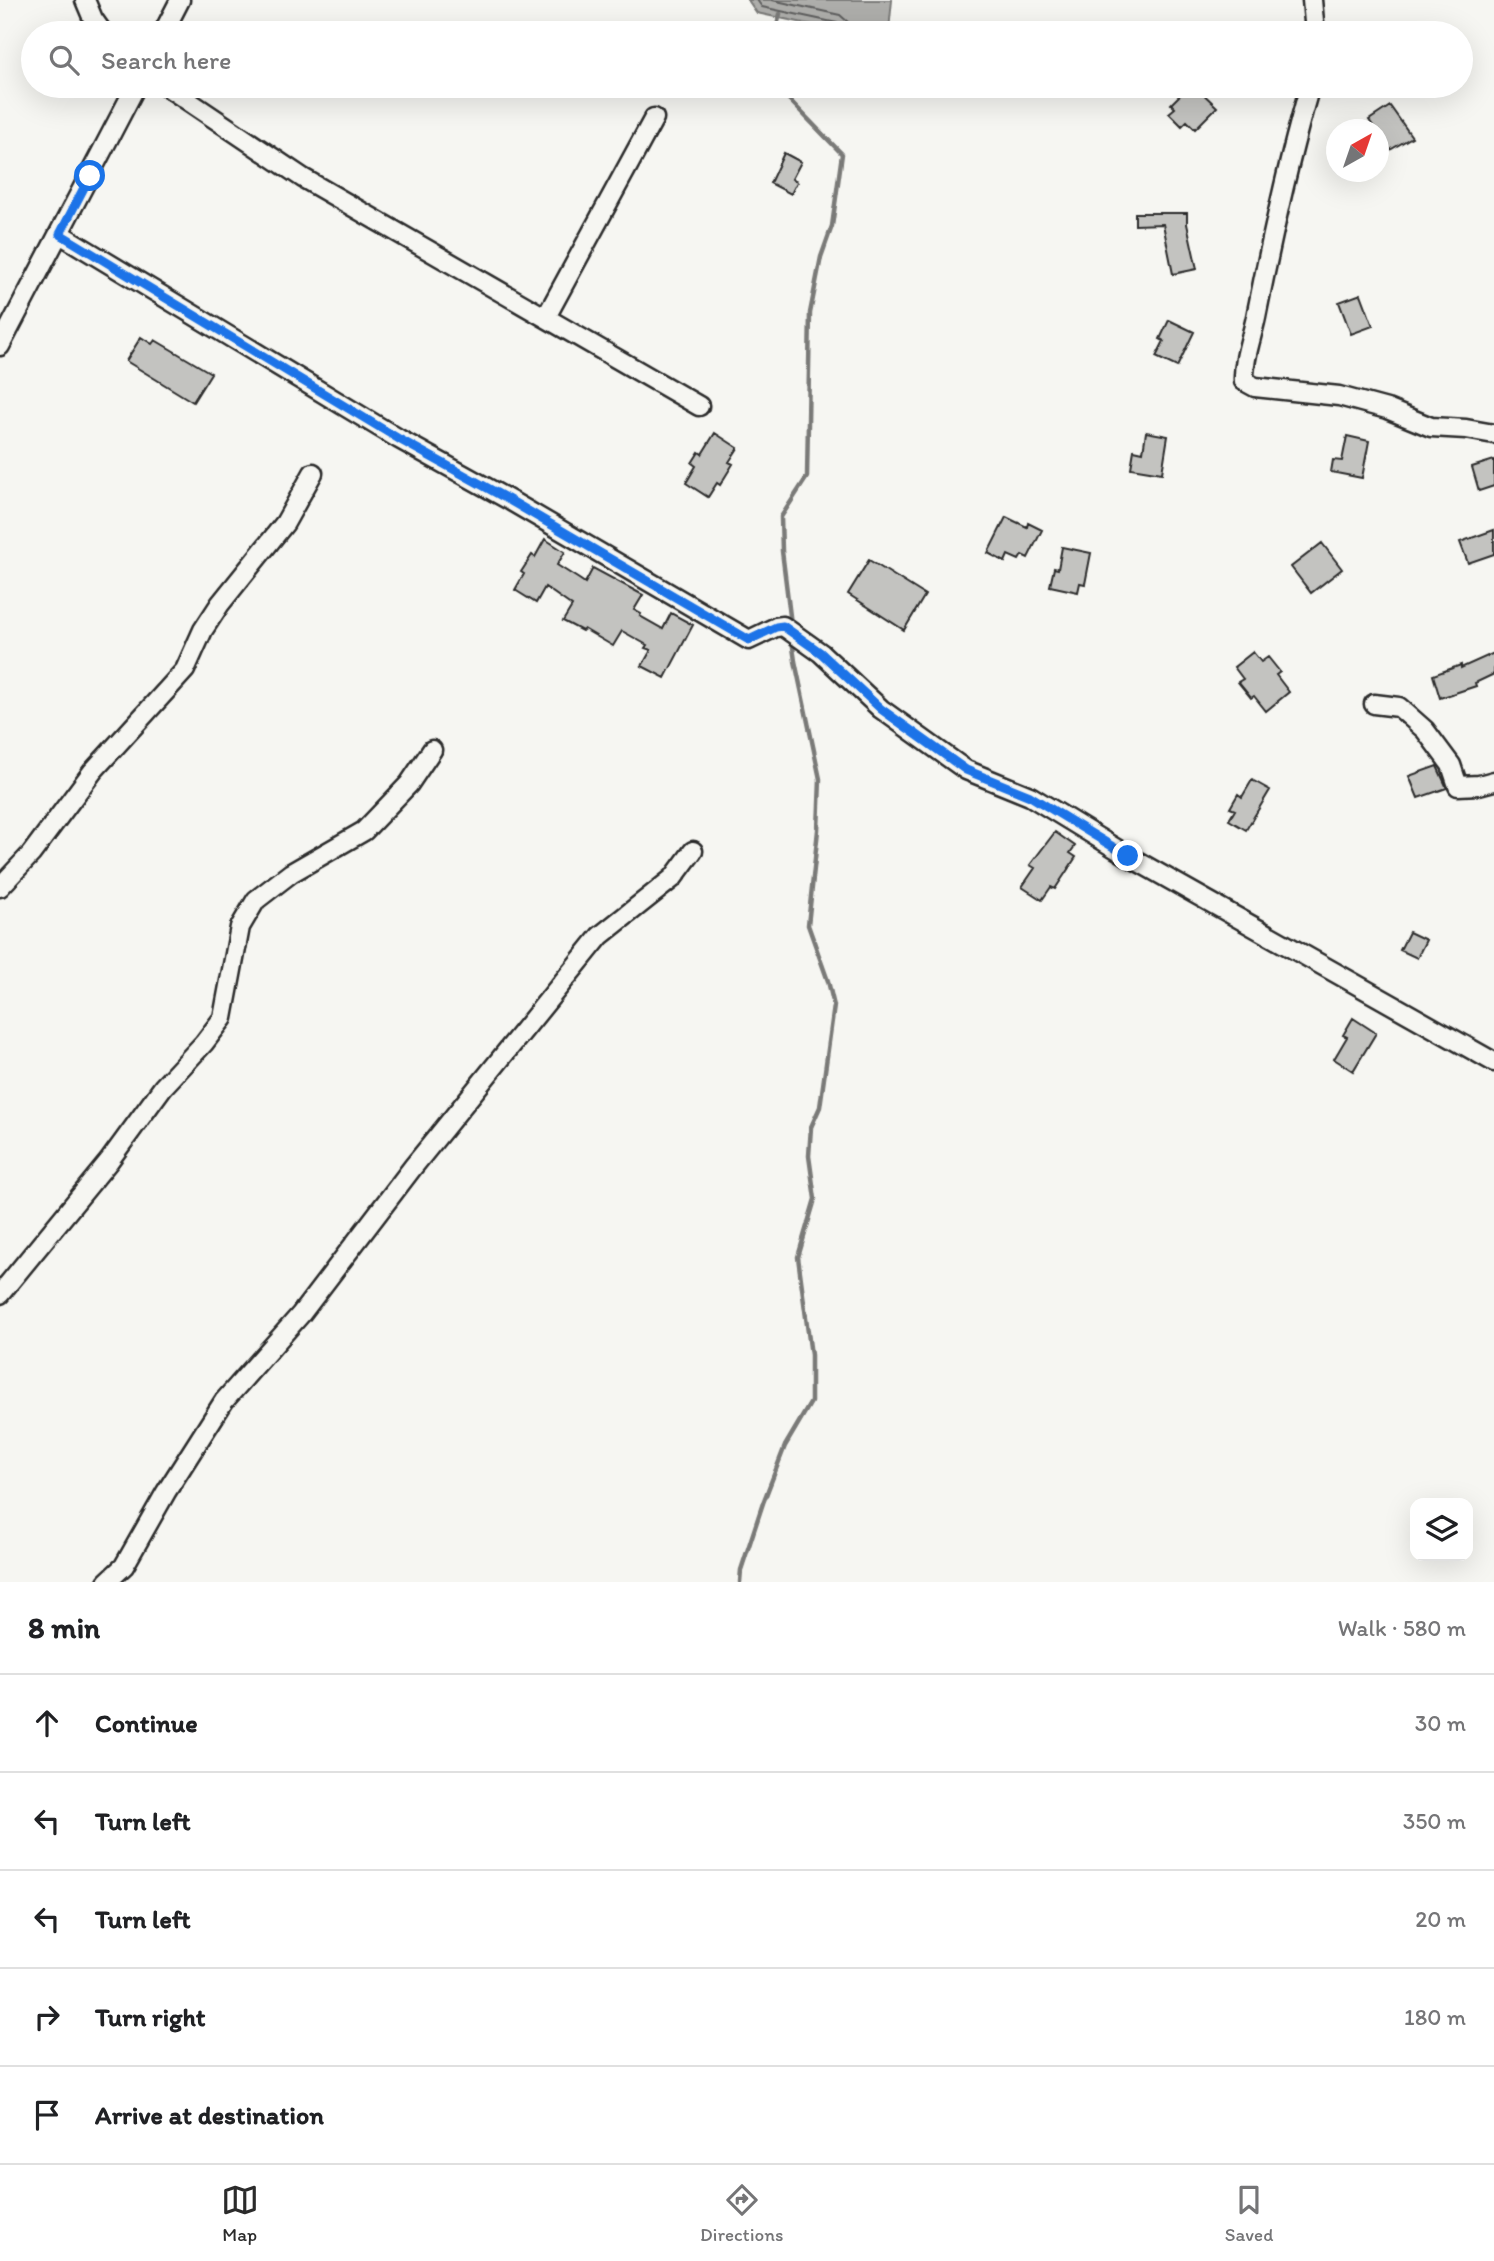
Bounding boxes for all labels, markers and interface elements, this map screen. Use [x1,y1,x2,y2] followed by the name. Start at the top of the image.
[21,21,1473,98] search box
[45,41,83,79] icon: search
[101,44,231,76] text: Search here
[1326,119,1389,182] north arrow
[74,160,105,191] route start
[1112,840,1143,871] route end
[1410,1498,1473,1561] map controls
[1410,1498,1473,1561] button: layers
[28,1609,100,1646] text: 8 min
[1338,1614,1466,1642] text: Walk · 580 m
[28,1704,66,1742] icon: ahead
[95,1707,198,1739] text: Continue
[1415,1709,1466,1737] text: 30 m
[28,1802,66,1840] icon: left
[95,1805,191,1837] text: Turn left
[1403,1807,1466,1835] text: 350 m
[28,1900,66,1938] icon: left
[95,1903,191,1935] text: Turn left
[1415,1905,1466,1933] text: 20 m
[28,1998,66,2036] icon: right
[95,2001,206,2033] text: Turn right
[1404,2003,1466,2031] text: 180 m
[28,2096,66,2134] icon: arrive
[95,2099,324,2131] text: Arrive at destination
[221,2181,259,2246] tab: Map
[700,2181,784,2246] tab: Directions
[1225,2181,1273,2246] tab: Saved

